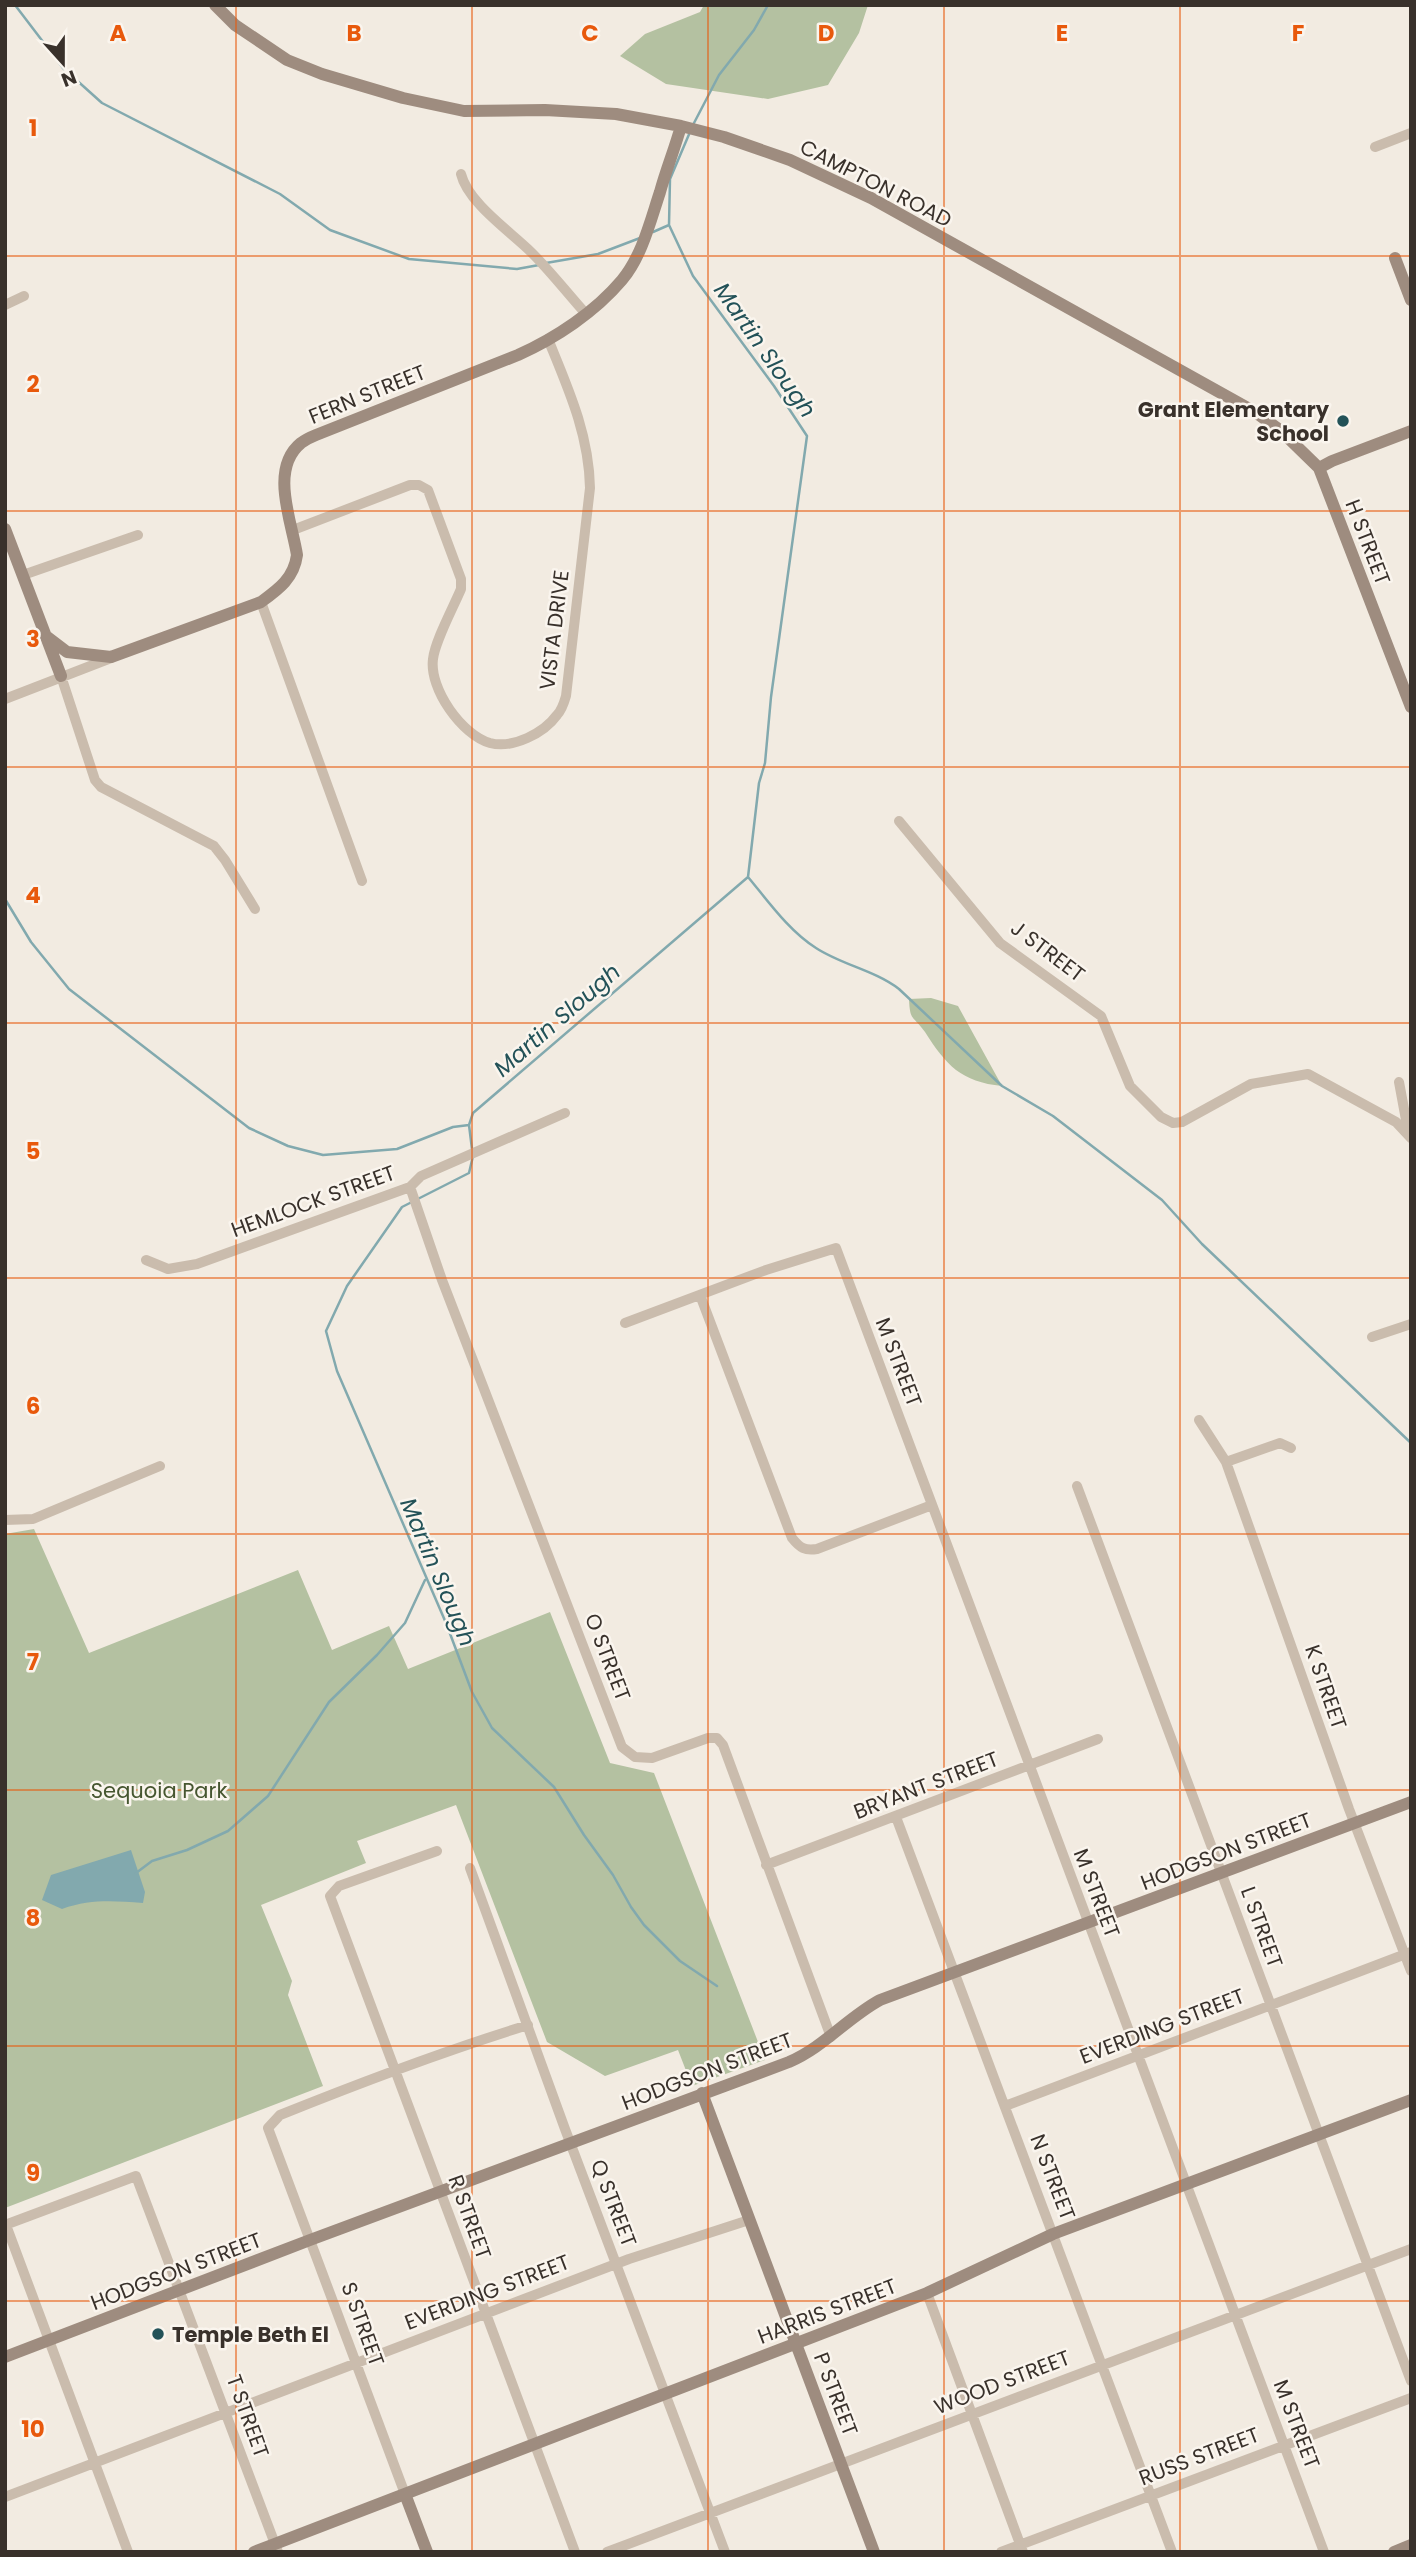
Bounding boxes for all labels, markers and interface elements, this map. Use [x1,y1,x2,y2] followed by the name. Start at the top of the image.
[110,17,127,49] text: A
[346,17,362,49] text: B
[581,17,599,49] text: C
[818,17,834,49] text: D
[1056,17,1068,49] text: E
[1292,17,1304,49] text: F
[28,28,98,98] north arrow
[57,63,80,94] text: N
[29,112,37,144] text: 1
[795,132,957,234] street label: CAMPTON ROAD
[706,276,824,424] water label: Martin Slough
[304,357,430,431] street label: FERN STREET
[26,368,40,400] text: 2
[1138,395,1330,448] place label: Grant Elementary School
[1335,413,1351,429] marker: Grant Elementary School
[1338,495,1398,589] street label: H STREET
[532,568,576,692] street label: VISTA DRIVE
[26,623,40,655] text: 3
[25,879,41,911] text: 4
[1005,914,1091,988] street label: J STREET
[487,956,627,1084] water label: Martin Slough
[26,1135,40,1167] text: 5
[227,1158,399,1244] street label: HEMLOCK STREET
[869,1313,929,1411] street label: M STREET
[26,1390,40,1422] text: 6
[392,1493,484,1651] water label: Martin Slough
[578,1609,638,1705] street label: O STREET
[1298,1641,1354,1733] street label: K STREET
[27,1646,39,1678] text: 7
[849,1744,1003,1826] street label: BRYANT STREET
[91,1776,227,1805] park label: Sequoia Park
[1136,1805,1316,1897] street label: HODGSON STREET
[1067,1844,1127,1942] street label: M STREET
[1234,1883,1290,1971] street label: L STREET
[26,1902,40,1934] text: 8
[1075,1981,1249,2071] street label: EVERDING STREET
[617,2025,797,2117] street label: HODGSON STREET
[1023,2130,1083,2224] street label: N STREET
[584,2155,644,2251] street label: Q STREET
[26,2157,40,2189] text: 9
[441,2171,499,2263] street label: R STREET
[86,2225,266,2317] street label: HODGSON STREET
[400,2247,574,2337] street label: EVERDING STREET
[753,2271,901,2351] street label: HARRIS STREET
[334,2278,392,2370] street label: S STREET
[172,2320,329,2349] place label: Temple Beth El
[150,2326,166,2342] marker: Temple Beth El
[930,2343,1074,2421] street label: WOOD STREET
[807,2348,865,2440] street label: P STREET
[220,2370,276,2462] street label: T STREET
[1267,2375,1327,2473] street label: M STREET
[21,2413,45,2445] text: 10
[1135,2420,1263,2492] street label: RUSS STREET

